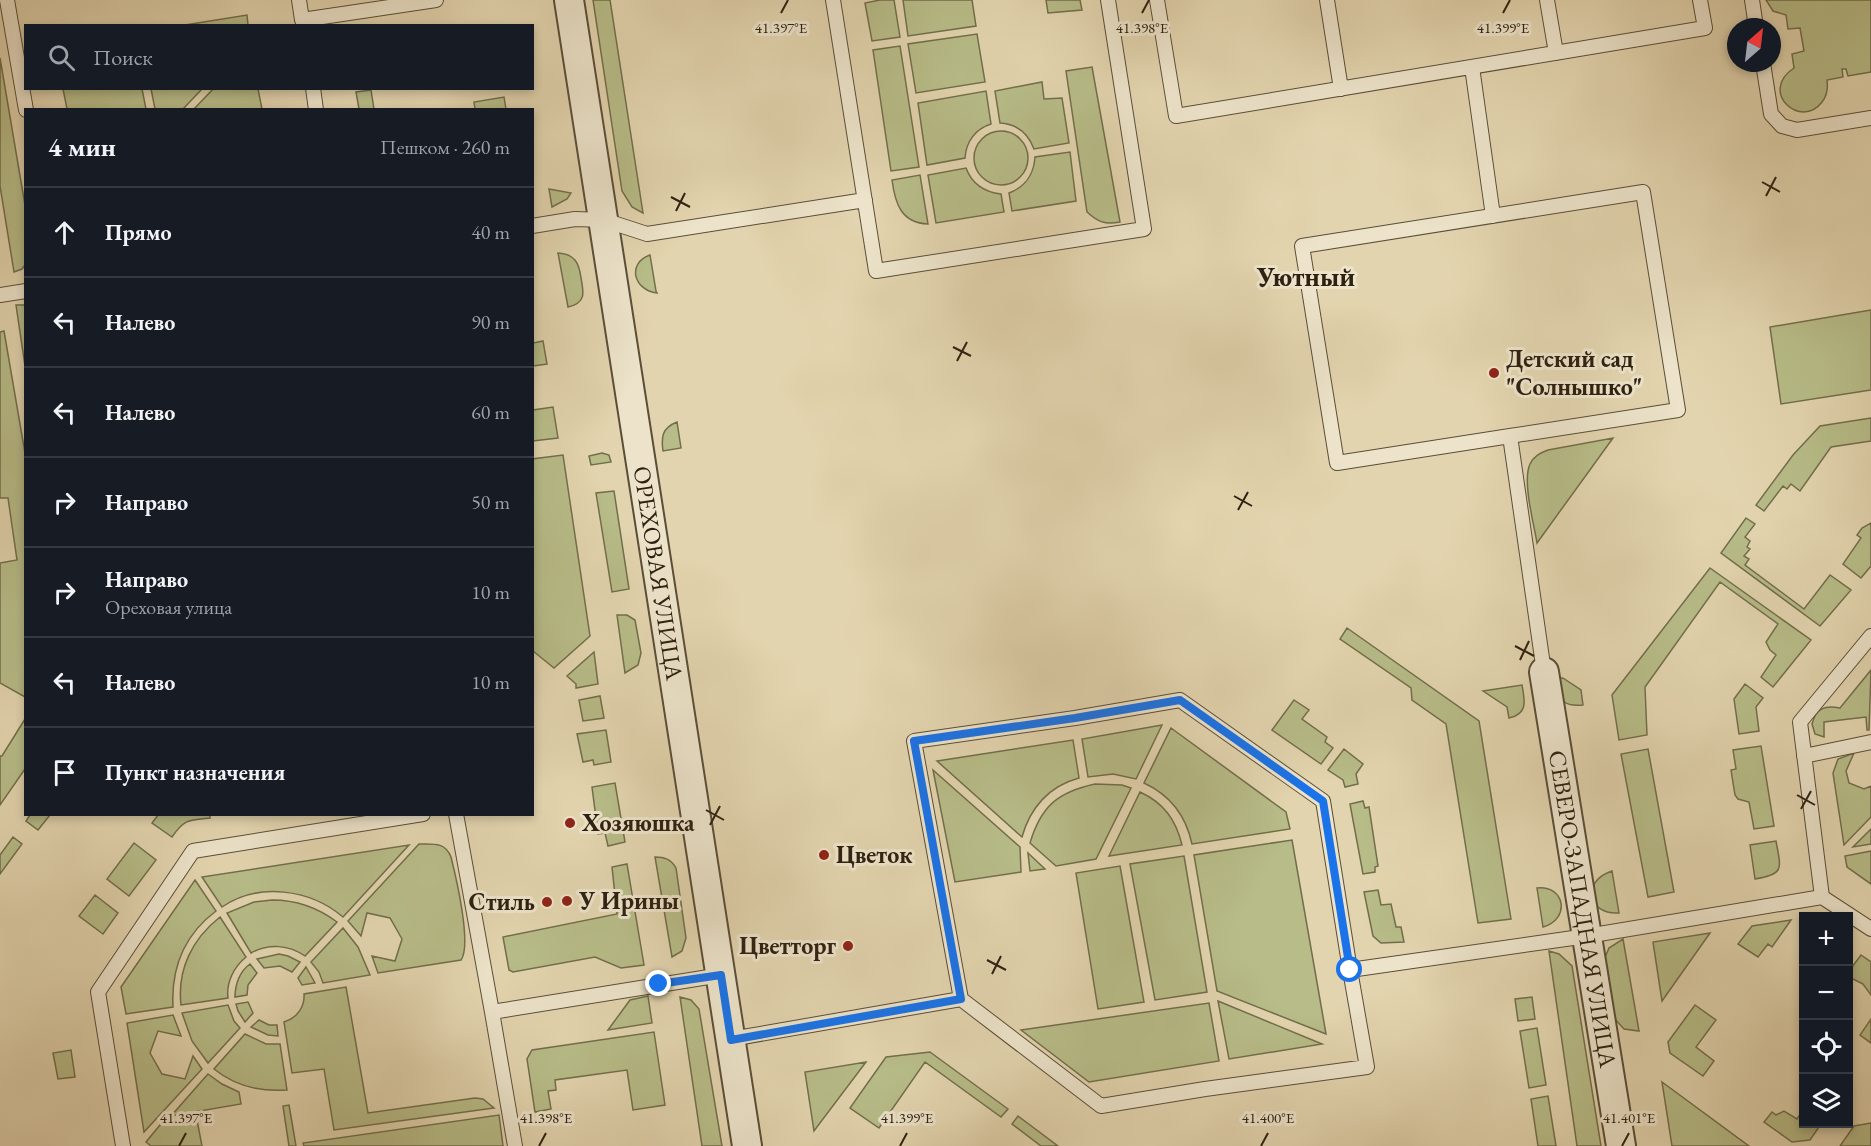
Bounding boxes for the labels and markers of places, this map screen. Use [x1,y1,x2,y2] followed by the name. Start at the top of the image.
[1506,343,1642,402] place label: Детский сад "Солнышко"
[1487,366,1501,380] marker: Детский сад "Солнышко"
[581,807,695,838] place label: Хозяюшка
[563,816,577,830] marker: Хозяюшка
[836,839,913,870] place label: Цветок
[817,848,831,862] marker: Цветок
[578,885,679,916] place label: У Ирины
[469,886,535,917] place label: Стиль
[560,894,574,908] marker: У Ирины
[540,895,554,909] marker: Стиль
[739,930,836,961] place label: Цветторг
[841,939,855,953] marker: Цветторг

